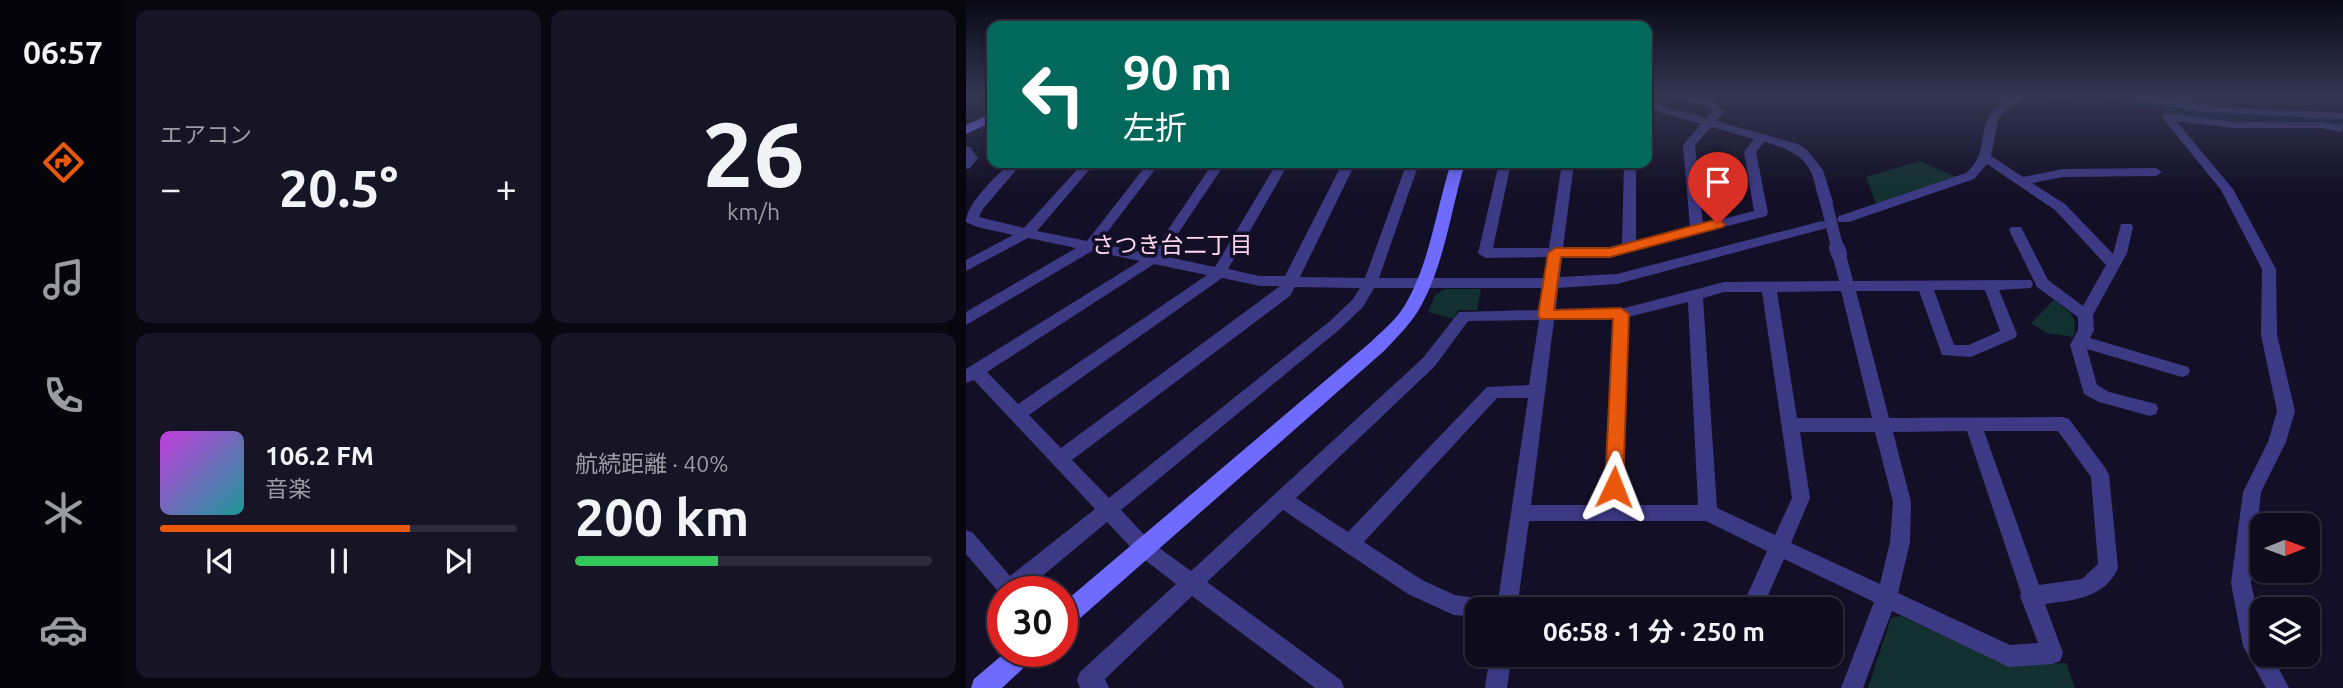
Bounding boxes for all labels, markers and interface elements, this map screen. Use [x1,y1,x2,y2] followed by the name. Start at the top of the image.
[23,34,103,70] text: 06:57
[1123,44,1232,99] text: 90 m
[1008,49,1099,140] icon: left
[702,102,805,204] text: 26
[1123,109,1187,145] text: 左折
[160,122,252,147] text: エアコン
[39,138,88,187] icon: directions
[1688,152,1748,224] pin
[279,159,398,217] text: 20.5°
[1699,163,1737,201] icon: arrive
[160,167,181,209] text: −
[496,167,517,209] text: +
[727,199,780,224] text: km/h
[1092,232,1253,257] district label: さつき台二丁目
[39,255,88,304] icon: music
[39,371,88,420] icon: phone
[265,441,374,470] text: 106.2 FM
[1577,450,1651,524] position arrow
[575,451,728,476] text: 航続距離 · 40%
[265,476,311,501] text: 音楽
[39,488,88,537] icon: climate
[575,488,749,546] text: 200 km
[2250,513,2320,583] north arrow
[2250,513,2320,667] map controls
[201,542,239,580] icon: previous
[320,542,358,580] icon: pause
[439,542,477,580] icon: next
[987,576,1078,667] speed limit sign: 30
[2250,597,2320,667] button: layers
[39,605,88,654] icon: car
[1543,617,1765,646] text: 06:58 · 1 分 · 250 m

